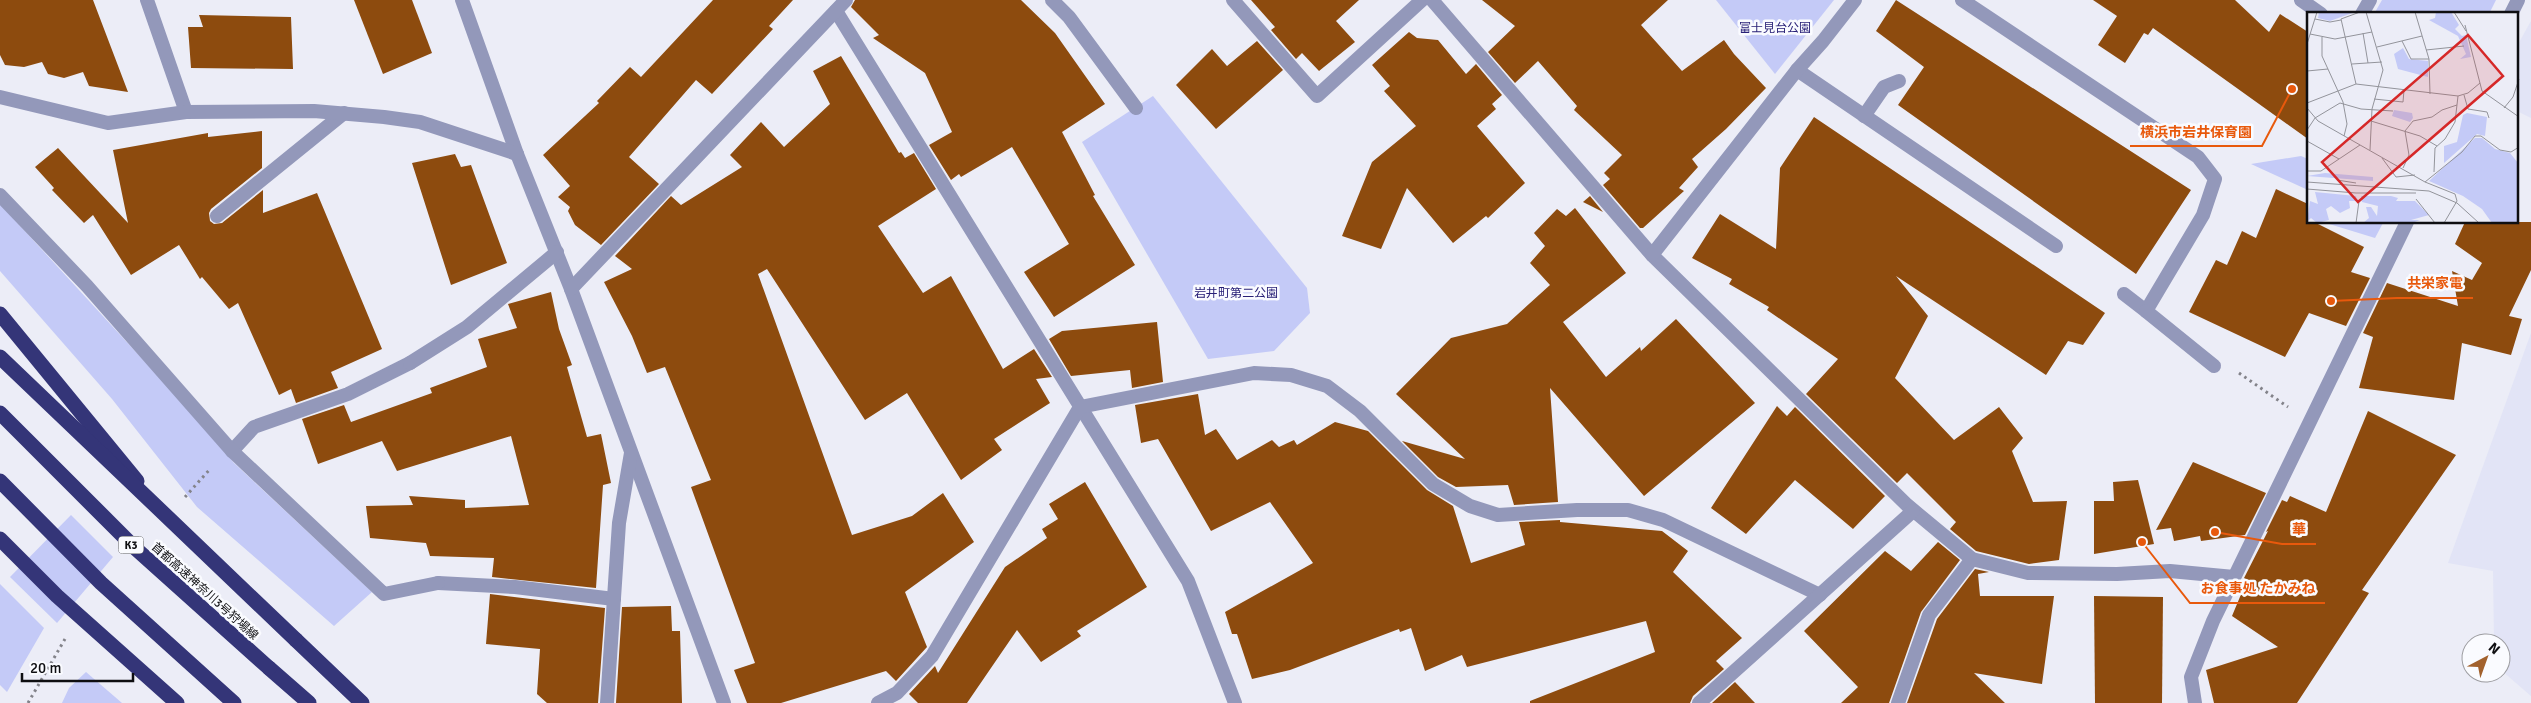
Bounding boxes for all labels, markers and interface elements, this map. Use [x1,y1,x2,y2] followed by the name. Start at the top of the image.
[2307,12,2518,224] inset map
[1739,21,1811,36] park label: 富士見台公園
[2130,117,2262,146] callout: 横浜市岩井保育園
[2140,124,2252,141] text: 横浜市岩井保育園
[2397,269,2473,298] callout: 共栄家電
[2407,275,2463,292] text: 共栄家電
[1194,286,1278,301] park label: 岩井町第二公園
[2282,515,2316,544] callout: 華
[2292,521,2306,538] text: 華
[118,536,144,554] road number: K3
[148,539,261,643] street label: 首都高速神奈川3号狩場線
[2190,574,2325,603] callout: お食事処 たかみね
[2200,580,2316,597] text: お食事処 たかみね
[2461,633,2511,683] north arrow
[2485,639,2503,658] text: N
[22,650,134,682] scale bar
[30,659,61,677] text: 20 m

